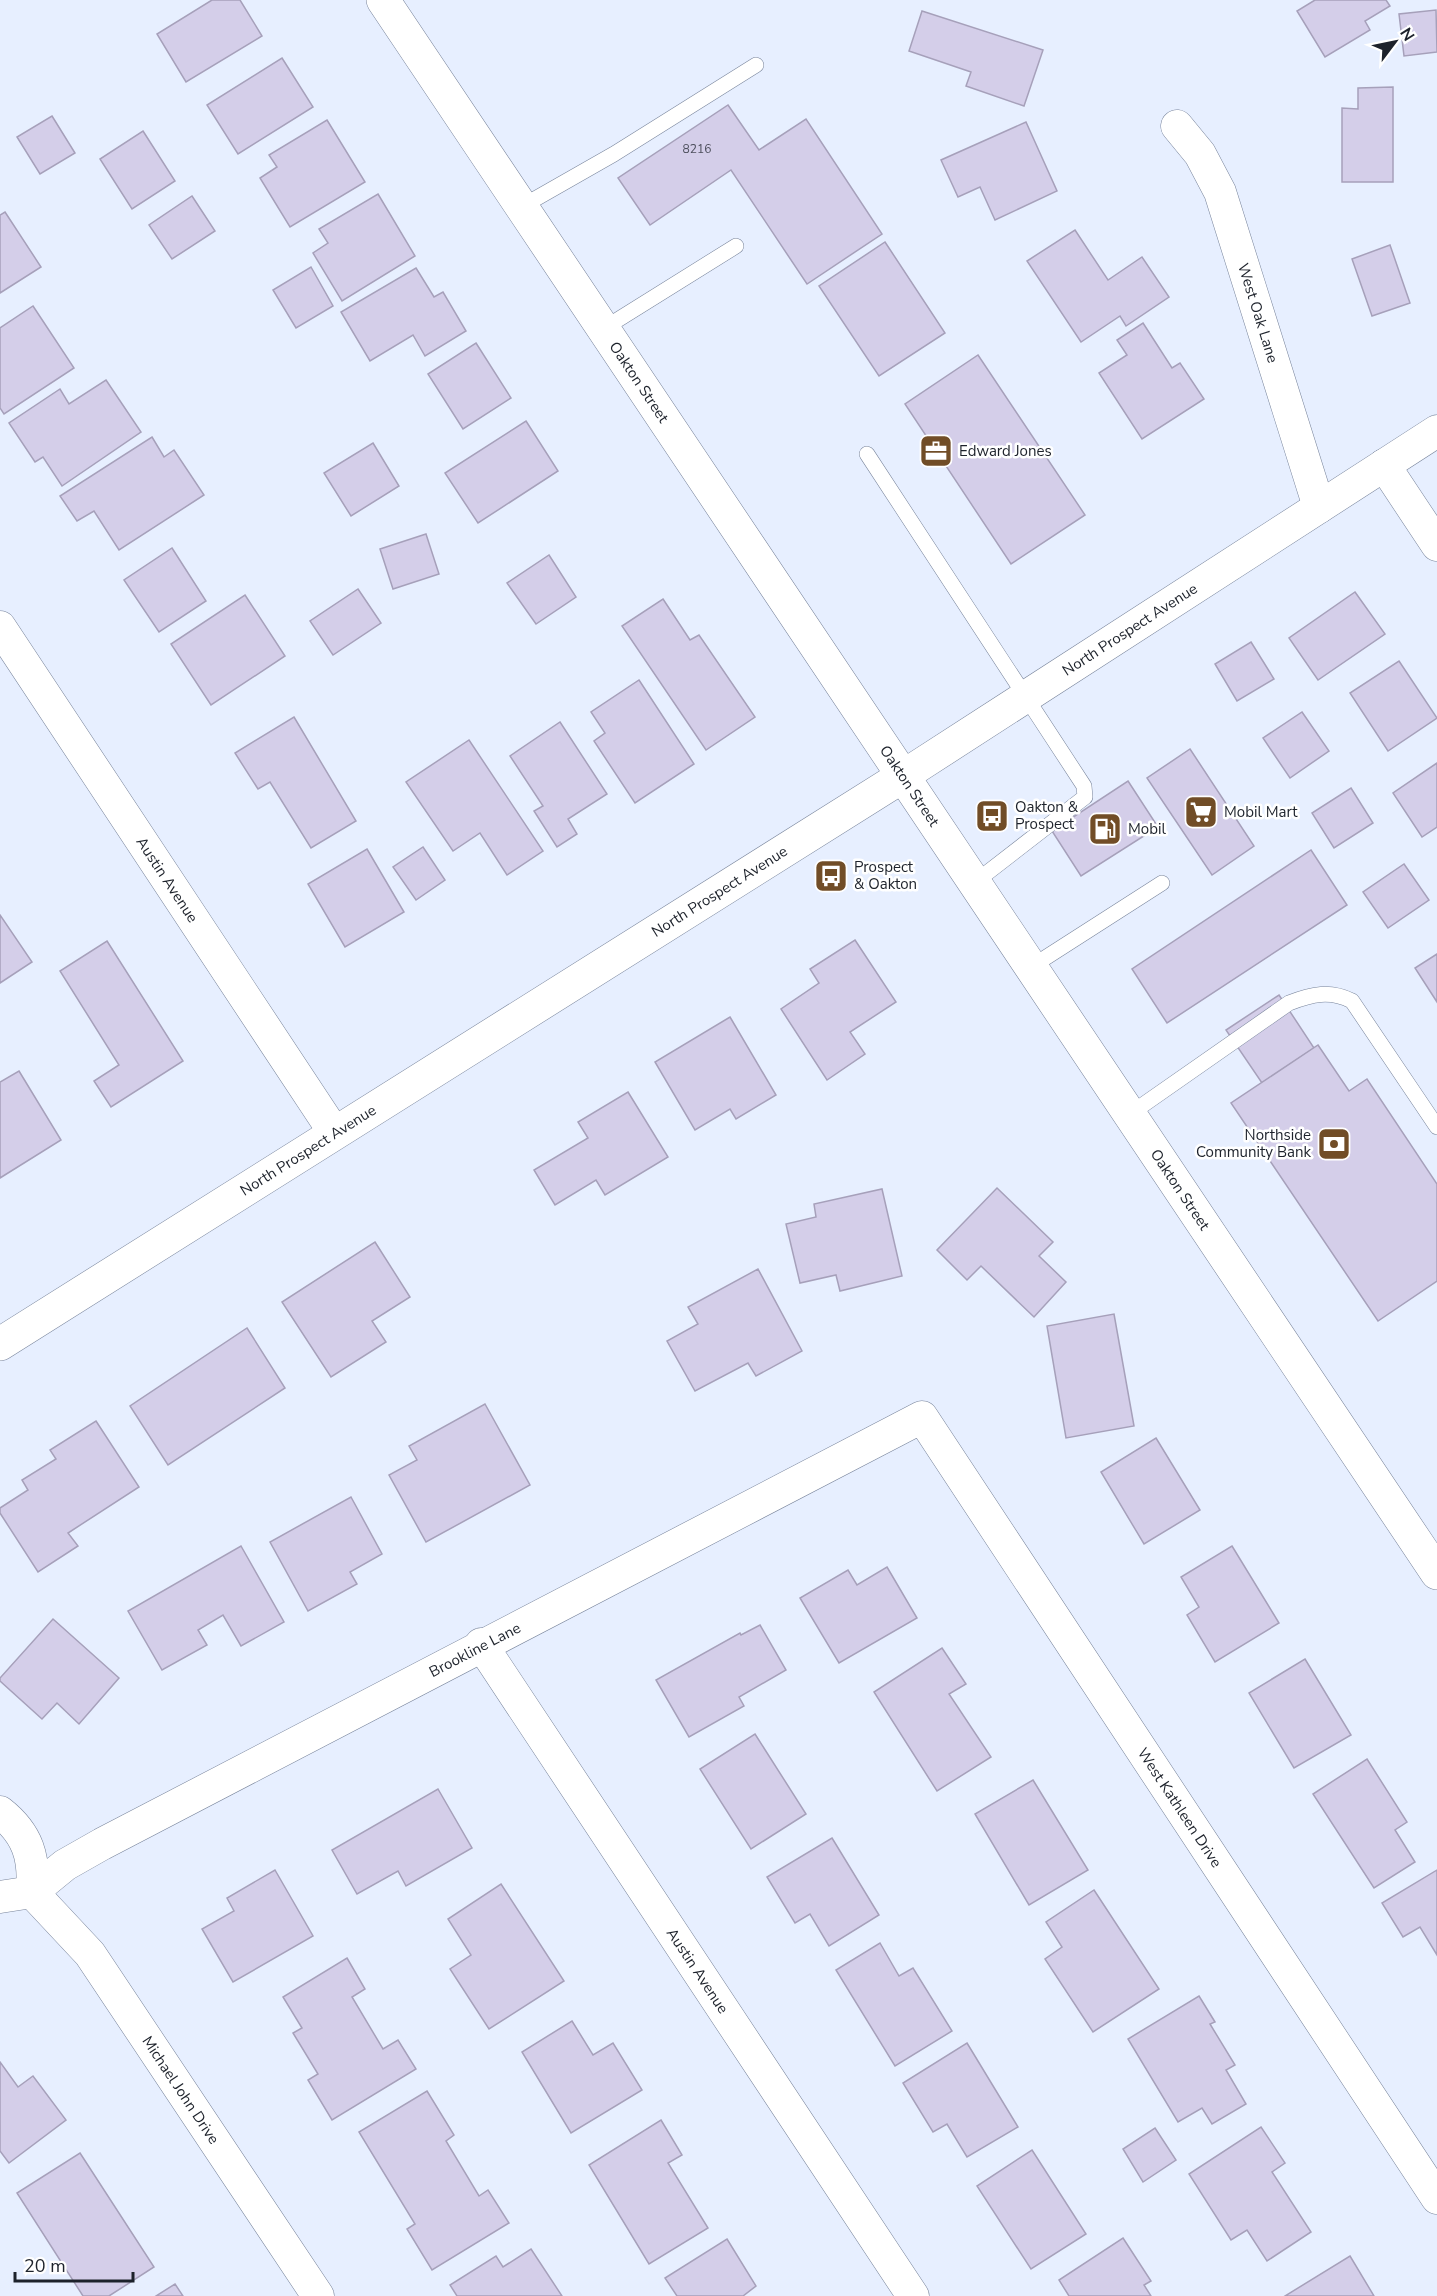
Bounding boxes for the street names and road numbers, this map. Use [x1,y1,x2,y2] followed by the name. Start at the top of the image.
[1233,261,1283,365] street label: West Oak Lane
[605,338,674,427] street label: Oakton Street
[1058,578,1201,680] street label: North Prospect Avenue
[875,741,944,831] street label: Oakton Street
[132,833,203,926] street label: Austin Avenue
[648,841,791,942] street label: North Prospect Avenue
[236,1100,380,1200] street label: North Prospect Avenue
[1146,1145,1215,1235] street label: Oakton Street
[426,1618,524,1682] street label: Brookline Lane
[1133,1744,1226,1871] street label: West Kathleen Drive
[662,1924,733,2017] street label: Austin Avenue
[137,2032,224,2148] street label: Michael John Drive

